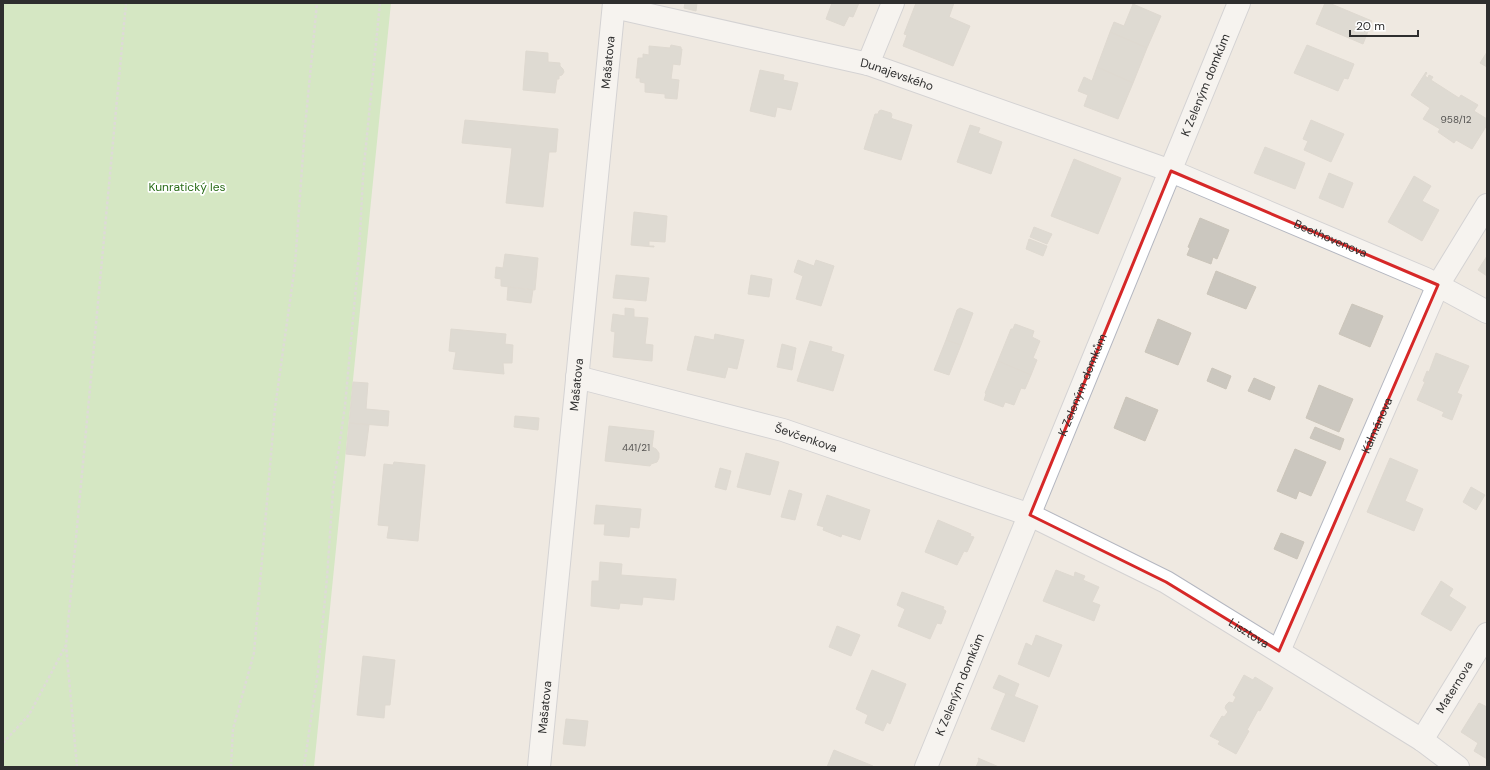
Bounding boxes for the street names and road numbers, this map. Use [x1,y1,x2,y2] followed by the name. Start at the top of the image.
[1177,31,1234,139] street label: K Zeleným domkům
[598,35,619,90] street label: Mašatova
[859,55,936,95] street label: Dunajevského
[1291,216,1370,261] street label: Beethovenova
[1054,331,1111,438] street label: K Zeleným domkům
[566,358,587,412] street label: Mašatova
[1358,395,1396,456] street label: Kálmánova
[773,420,839,456] street label: Ševčenkova
[1226,615,1272,652] street label: Lisztova
[932,631,988,738] street label: K Zeleným domkům
[1432,658,1477,716] street label: Maternova
[534,680,555,734] street label: Mašatova

